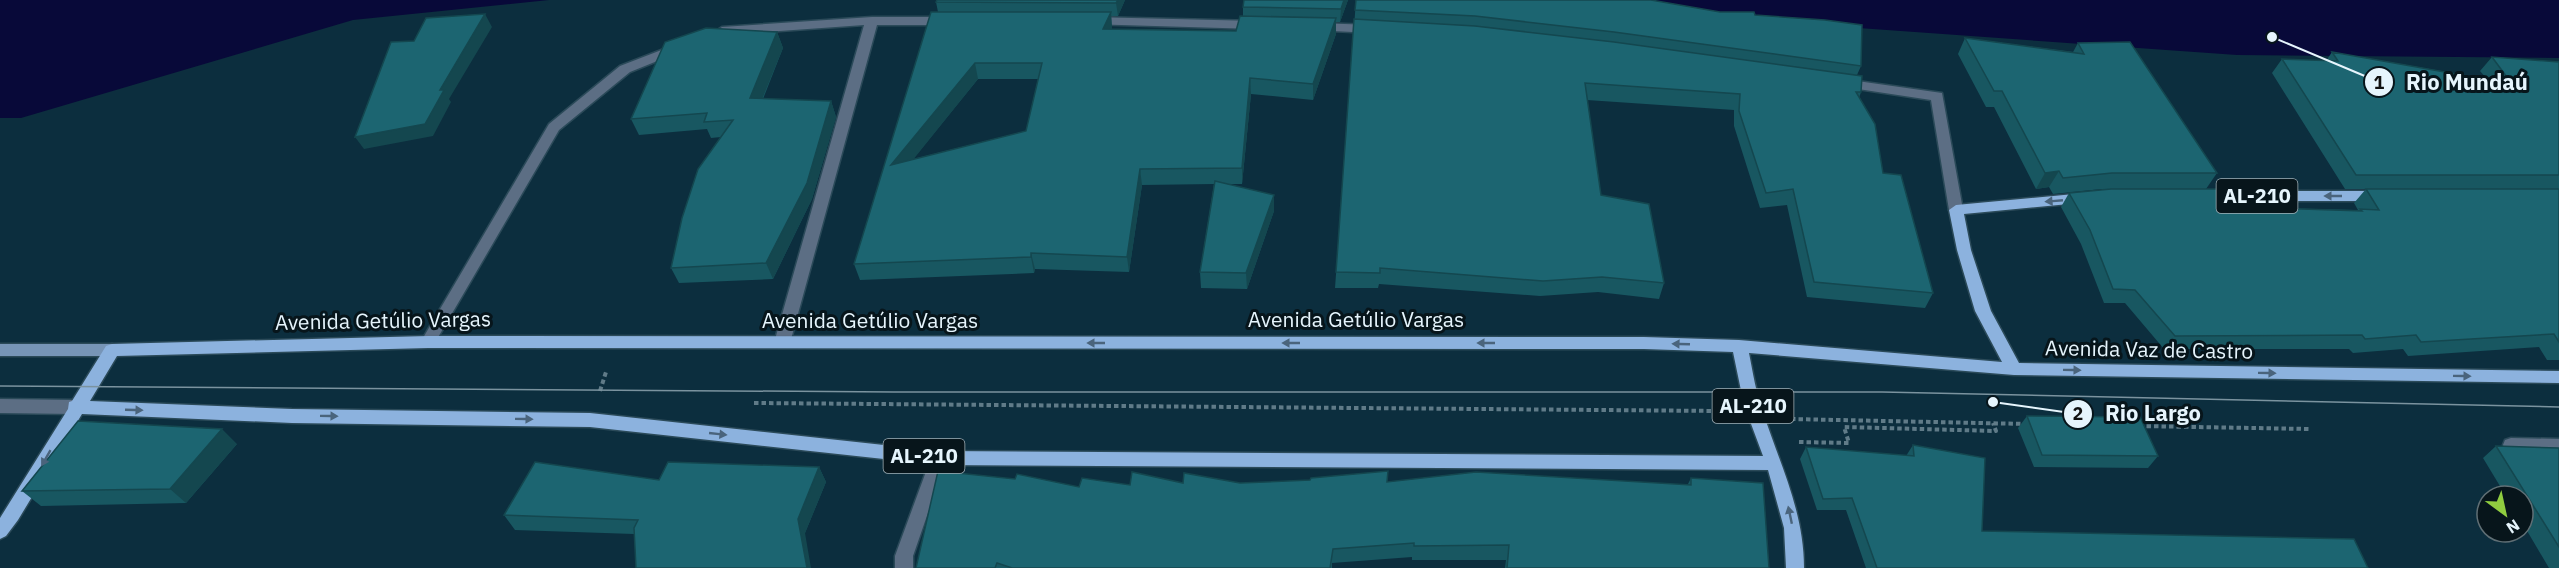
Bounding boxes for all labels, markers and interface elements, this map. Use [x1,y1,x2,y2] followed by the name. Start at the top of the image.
[2364,62,2540,102] callout: Rio Mundaú
[2406,67,2528,96] text: Rio Mundaú
[2374,71,2385,94] text: 1
[2216,179,2298,213] road number: AL-210
[2323,191,2342,201] one-way arrow
[2044,196,2063,206] one-way arrow
[275,304,491,336] street label: Avenida Getúlio Vargas
[1248,305,1464,333] street label: Avenida Getúlio Vargas
[762,306,978,334] street label: Avenida Getúlio Vargas
[2045,333,2253,365] street label: Avenida Vaz de Castro
[1086,338,1105,348] one-way arrow
[1281,338,1300,348] one-way arrow
[1476,338,1495,348] one-way arrow
[1671,340,1690,349] one-way arrow
[2063,365,2082,375] one-way arrow
[2258,368,2277,378] one-way arrow
[2453,371,2472,381] one-way arrow
[1712,389,1794,423] road number: AL-210
[2063,394,2213,434] callout: Rio Largo
[2105,398,2201,427] text: Rio Largo
[2073,402,2083,425] text: 2
[124,405,143,414] one-way arrow
[319,412,338,421] one-way arrow
[514,414,533,424] one-way arrow
[708,429,727,439] one-way arrow
[884,439,964,473] road number: AL-210
[41,450,51,467] one-way arrow
[2475,484,2535,544] north arrow
[1785,505,1794,524] one-way arrow
[2503,515,2523,538] text: N

